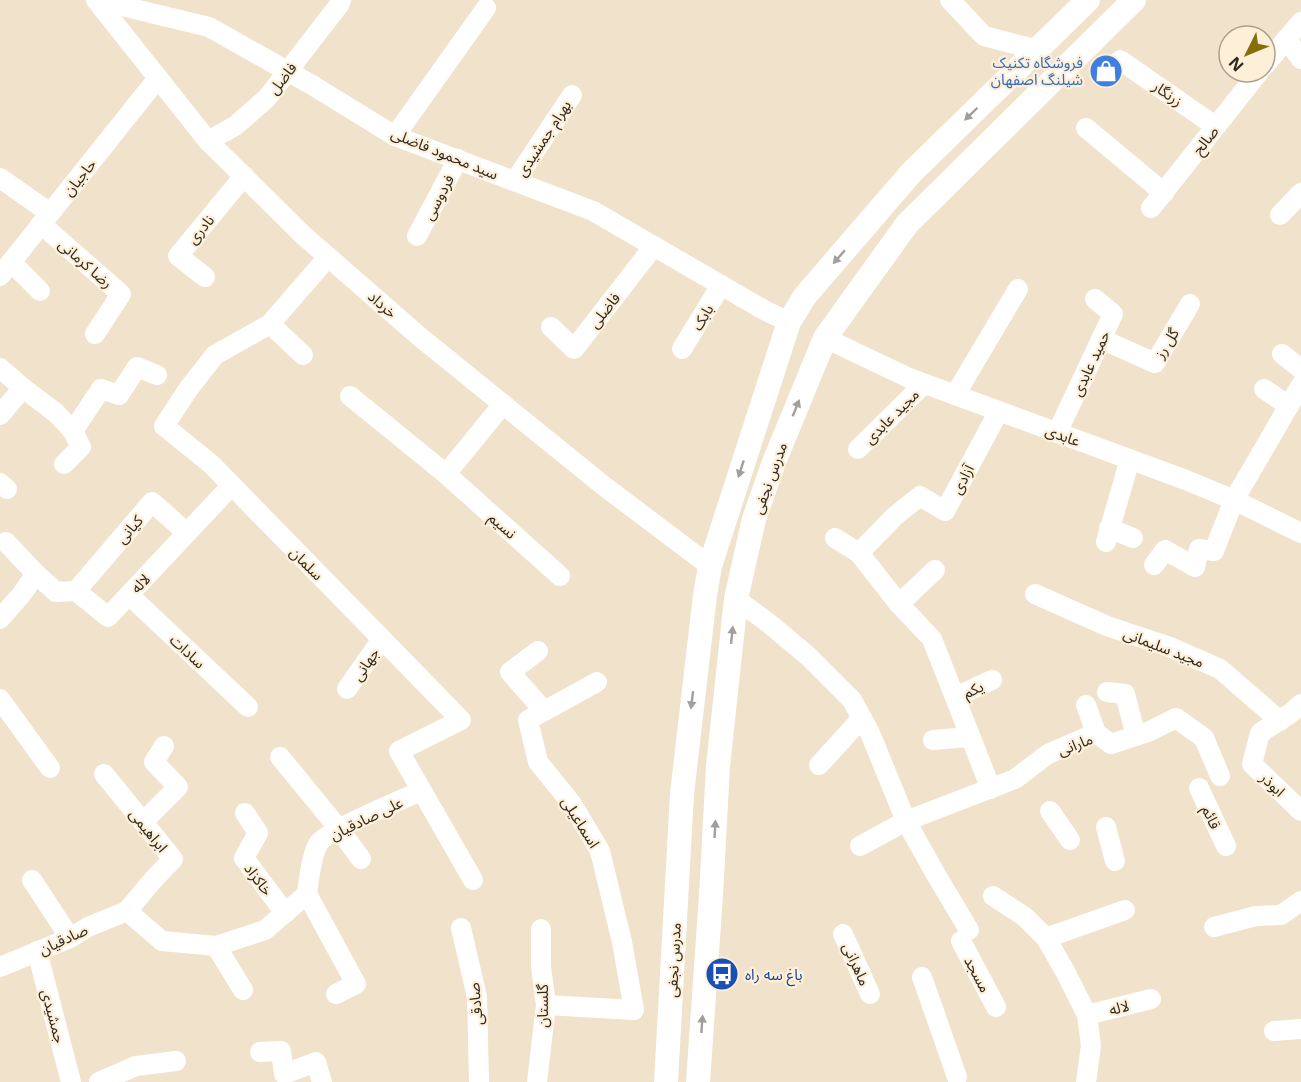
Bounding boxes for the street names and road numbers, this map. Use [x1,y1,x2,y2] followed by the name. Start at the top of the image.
[263,58,301,98] street label: فاضل
[1148,75,1187,110] street label: زرنگار
[511,96,577,181] street label: بهرام جمشیدی
[1187,121,1225,160] street label: صالح
[389,122,502,184] street label: سید محمود فاضلی
[58,154,100,200] street label: حاجیان
[418,170,458,223] street label: فردوسی
[182,210,218,248] street label: نادری
[55,234,117,292] street label: رضا کرمانی
[364,286,402,322] street label: خرداد
[584,288,624,332] street label: فاضلی
[686,300,718,334] street label: بابک
[1148,323,1183,363] street label: گل رز
[1066,327,1114,399] street label: حمید عابدی
[859,384,923,448] street label: مجید عابدی
[1043,420,1083,451] street label: عابدی
[747,439,791,517] street label: مدرس نجفی
[946,460,978,497] street label: آزادی
[484,507,521,544] street label: نسیم
[111,510,147,547] street label: کیانی
[286,542,328,584] street label: سلمان
[126,569,154,597] street label: لاله
[1121,622,1207,672] street label: مجید سلیمانی
[166,629,210,673] street label: سادات
[347,643,383,684] street label: جهانی
[959,676,987,704] street label: یکم
[1055,728,1095,760] street label: مارانی
[1255,767,1290,801] street label: ابوذر
[326,792,406,844] street label: علی صادقیان
[557,793,605,851] street label: اسماعیلی
[1196,802,1226,833] street label: قائم
[125,804,173,856] street label: ابراهیمی
[240,859,278,899] street label: خاکزاد
[35,919,91,959] street label: صادقیان
[661,922,685,998] street label: مدرس نجفی
[839,939,875,989] street label: ماهرانی
[960,952,996,996] street label: مسجد
[463,982,487,1026] street label: صادقی
[532,983,552,1028] street label: گلستان
[37,987,71,1045] street label: جمشیدی
[1107,995,1131,1019] street label: لاله

